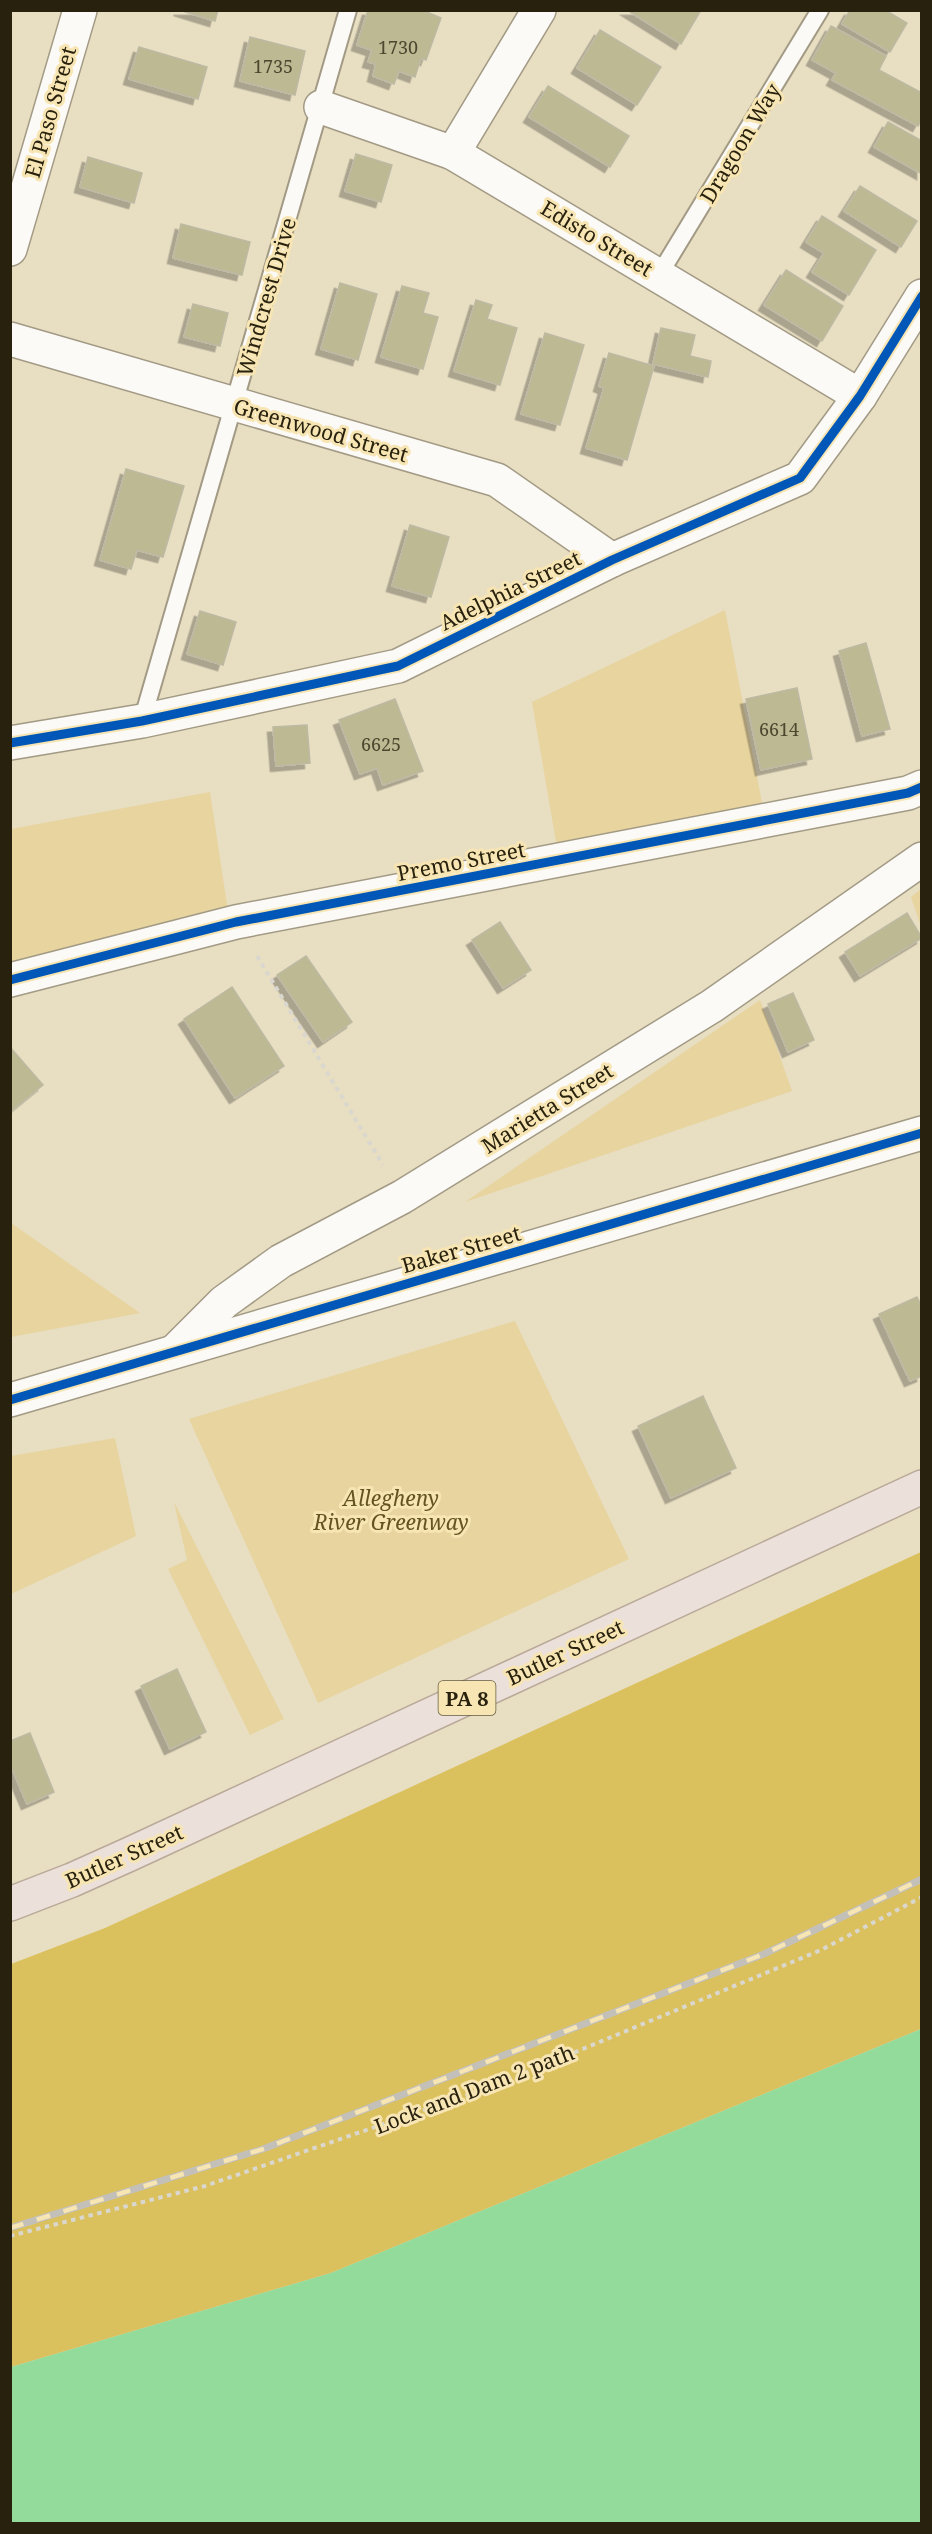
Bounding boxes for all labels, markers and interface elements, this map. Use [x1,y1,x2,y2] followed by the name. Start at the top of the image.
[378,35,418,59] house number: 1730
[18,43,82,181] street label: El Paso Street
[253,54,293,78] house number: 1735
[693,78,787,208] street label: Dragoon Way
[536,194,658,282] street label: Edisto Street
[230,214,302,380] street label: Windcrest Drive
[231,392,411,468] street label: Greenwood Street
[435,544,585,636] street label: Adelphia Street
[759,717,799,741] house number: 6614
[361,732,401,756] house number: 6625
[395,835,527,887] street label: Premo Street
[476,1056,618,1160] street label: Marietta Street
[398,1219,524,1279] street label: Baker Street
[313,1484,468,1536] park label: Allegheny River Greenway
[502,1613,628,1691] street label: Butler Street
[438,1681,496,1715] road number: PA 8
[61,1818,187,1894] street label: Butler Street
[370,2038,578,2140] street label: Lock and Dam 2 path

